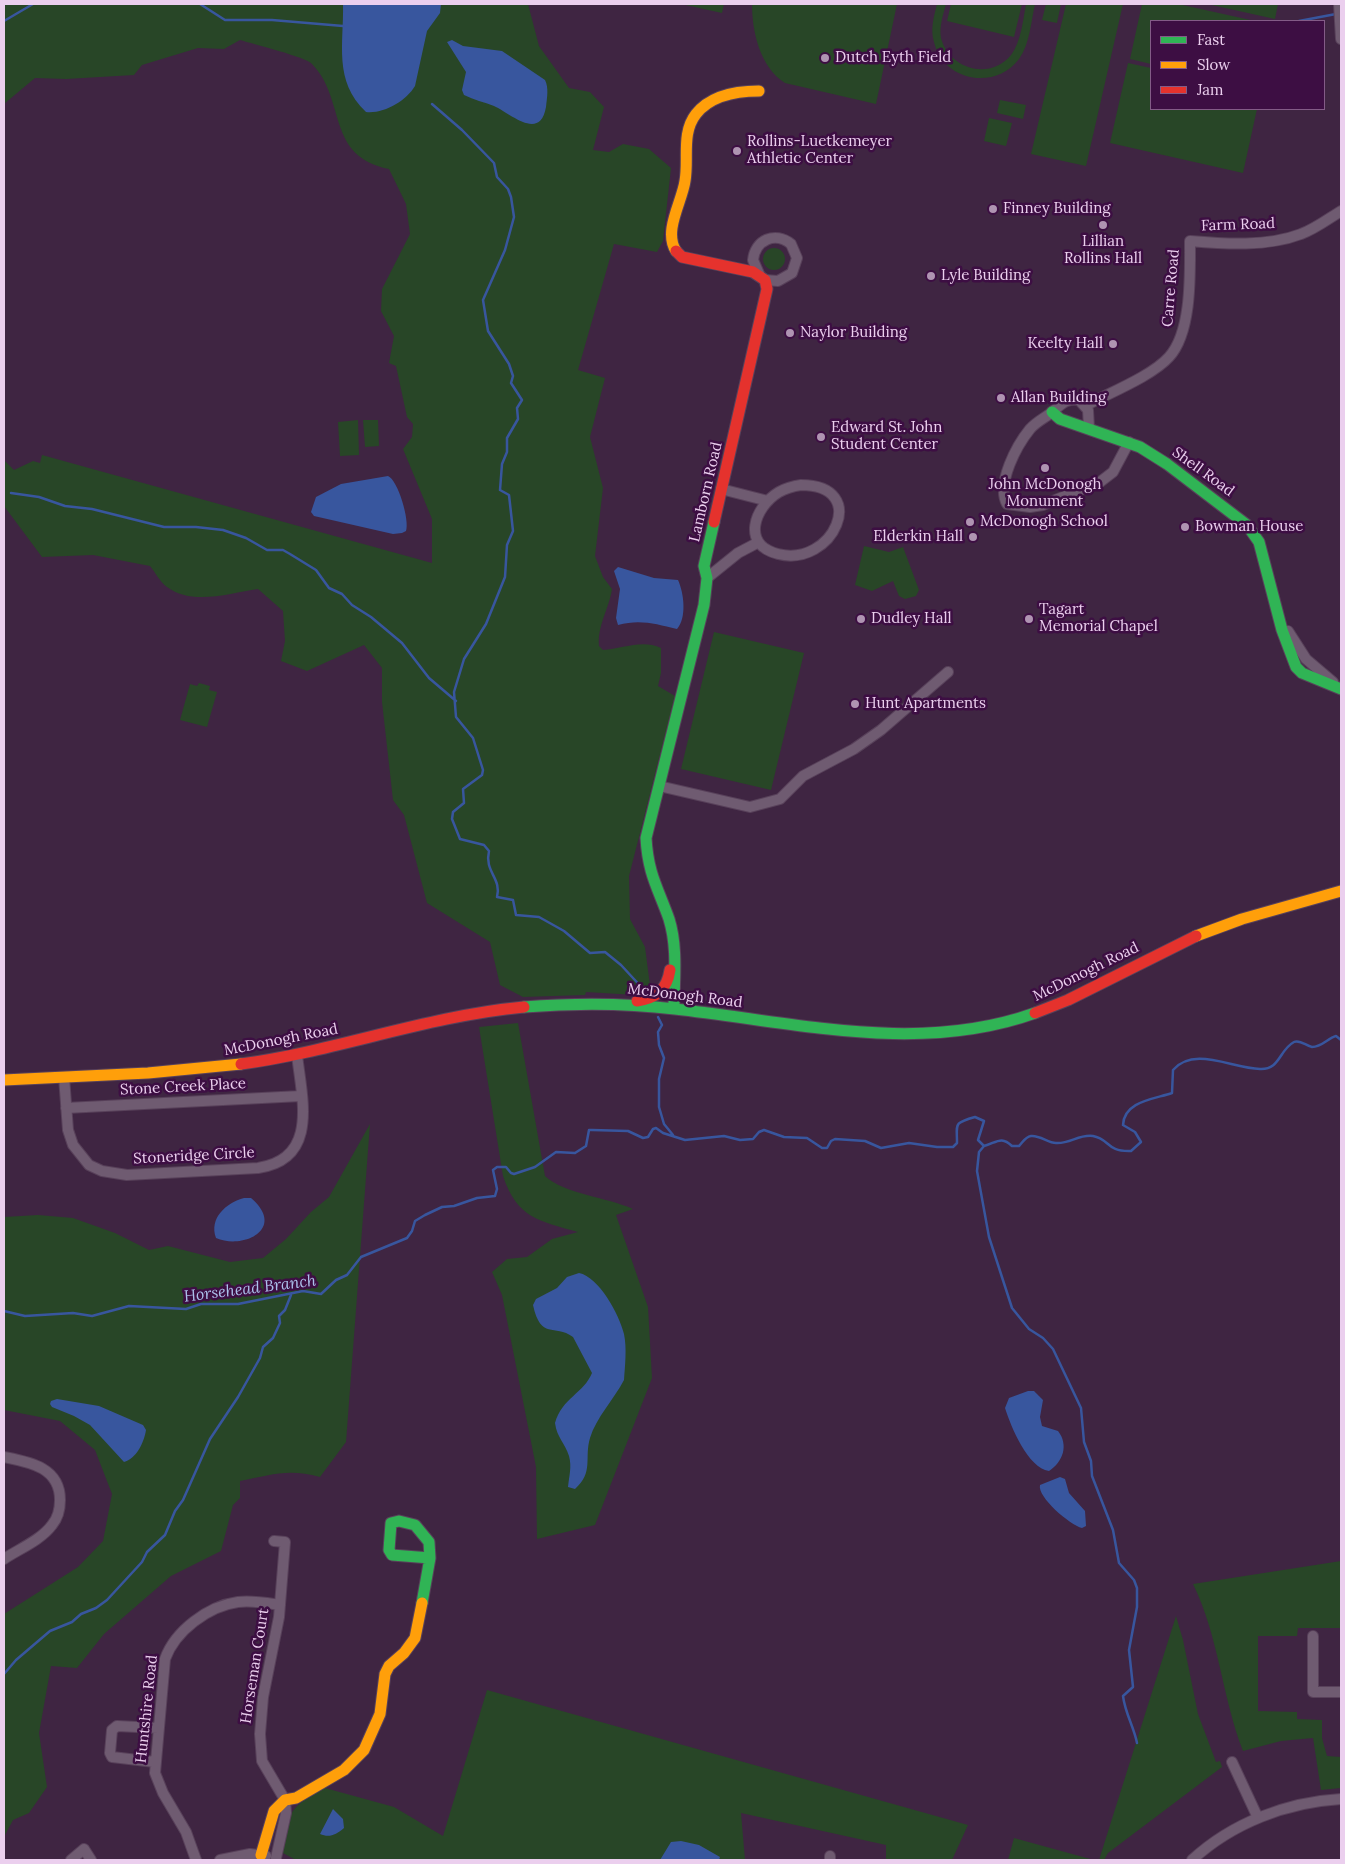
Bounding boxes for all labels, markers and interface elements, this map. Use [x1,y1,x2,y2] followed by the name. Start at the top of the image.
[1150,20,1325,110] legend
[1197,30,1225,49] text: Fast
[835,49,951,67] place label: Dutch Eyth Field
[819,52,831,64] marker: Dutch Eyth Field
[1197,55,1230,74] text: Slow
[1197,80,1224,99] text: Jam
[747,133,892,168] place label: Rollins-Luetkemeyer Athletic Center
[731,145,743,157] marker: Rollins-Luetkemeyer Athletic Center
[1003,200,1111,218] place label: Finney Building
[987,203,999,215] marker: Finney Building
[1201,215,1275,235] street label: Farm Road
[1097,219,1109,231] marker: Lillian Rollins Hall
[1064,233,1142,268] place label: Lillian Rollins Hall
[1159,248,1183,328] street label: Carre Road
[941,267,1030,285] place label: Lyle Building
[925,270,937,282] marker: Lyle Building
[800,324,907,342] place label: Naylor Building
[784,327,796,339] marker: Naylor Building
[1028,335,1103,353] place label: Keelty Hall
[1107,338,1119,350] marker: Keelty Hall
[1011,389,1106,407] place label: Allan Building
[995,392,1007,404] marker: Allan Building
[831,419,942,454] place label: Edward St. John Student Center
[815,431,827,443] marker: Edward St. John Student Center
[686,440,726,544] street label: Lamborn Road
[1168,443,1238,501] street label: Shell Road
[1039,462,1051,474] marker: John McDonogh Monument
[988,476,1102,511] place label: John McDonogh Monument
[980,513,1108,531] place label: McDonogh School
[964,516,976,528] marker: McDonogh School
[1195,518,1303,536] place label: Bowman House
[1179,521,1191,533] marker: Bowman House
[873,528,963,546] place label: Elderkin Hall
[967,531,979,543] marker: Elderkin Hall
[1039,601,1158,636] place label: Tagart Memorial Chapel
[871,610,952,628] place label: Dudley Hall
[855,613,867,625] marker: Dudley Hall
[1023,613,1035,625] marker: Tagart Memorial Chapel
[865,695,986,713] place label: Hunt Apartments
[849,698,861,710] marker: Hunt Apartments
[1030,939,1142,1005] street label: McDonogh Road
[627,980,743,1012] street label: McDonogh Road
[223,1020,339,1060] street label: McDonogh Road
[120,1075,246,1099] street label: Stone Creek Place
[133,1144,255,1168] street label: Stoneridge Circle
[183,1271,317,1307] water label: Horsehead Branch
[237,1607,273,1725] street label: Horseman Court
[132,1654,162,1764] street label: Huntshire Road

